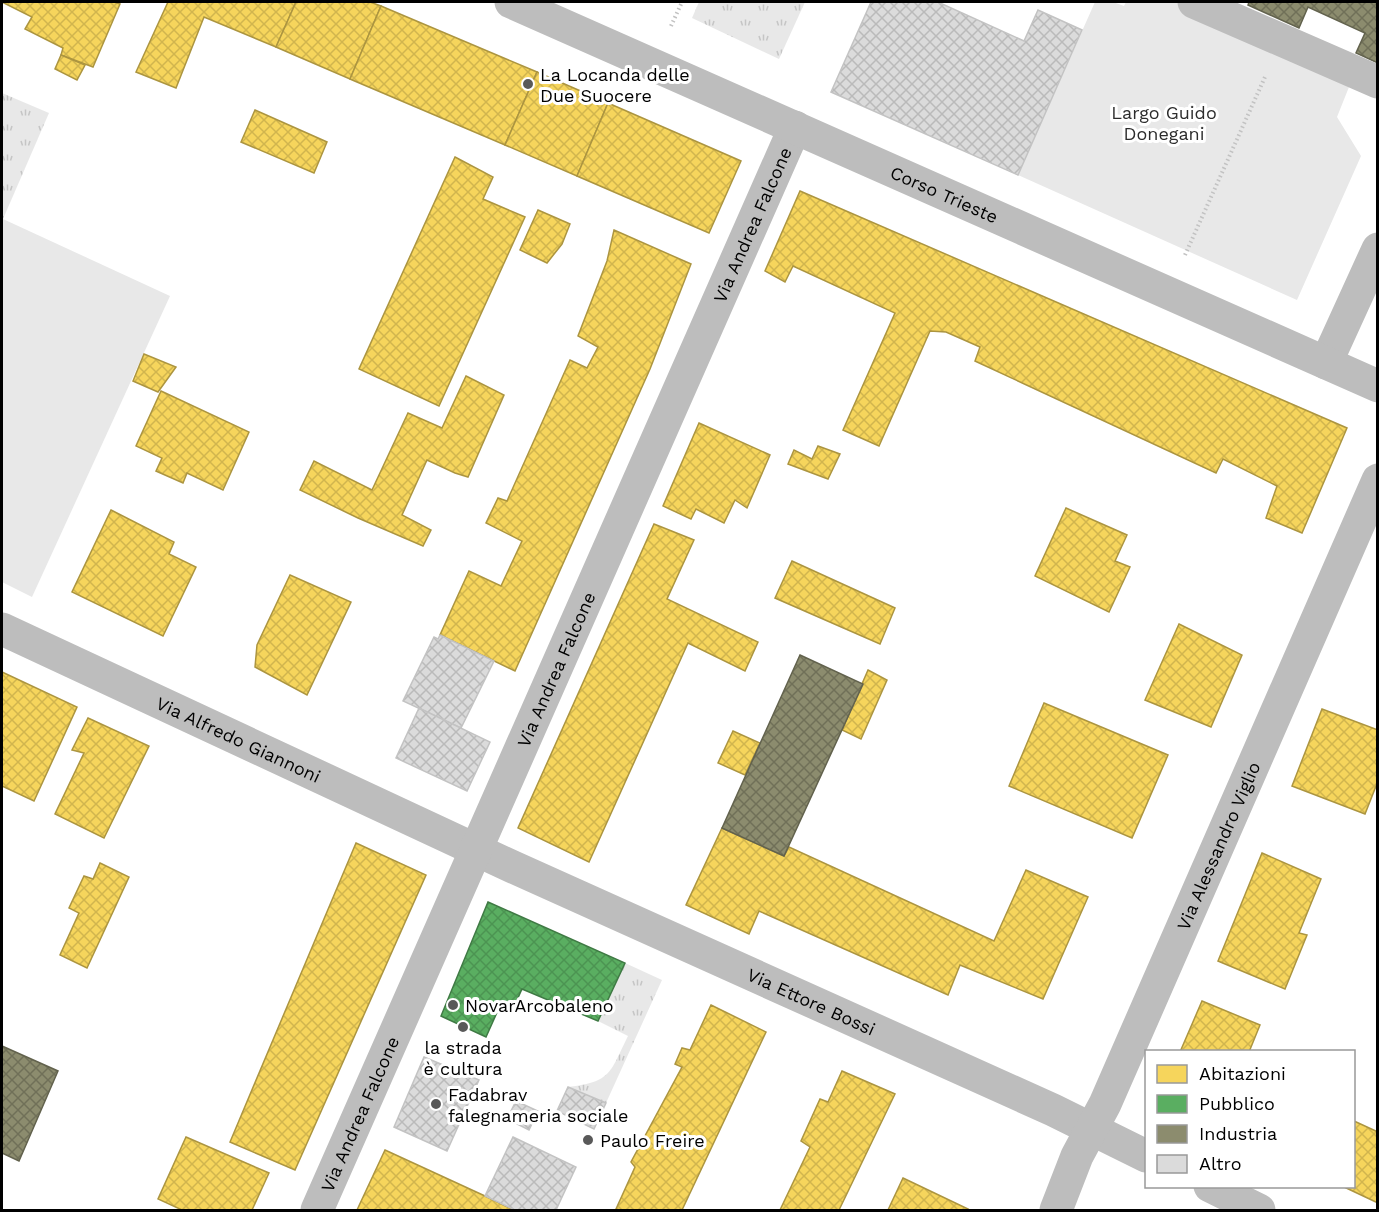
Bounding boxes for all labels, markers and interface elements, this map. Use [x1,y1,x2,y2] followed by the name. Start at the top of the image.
[540,64,690,106] place label: La Locanda delle Due Suocere
[521,77,535,91] marker: La Locanda delle Due Suocere
[1111,102,1217,144] park label: Largo Guido Donegani
[708,144,795,306] street label: Via Andrea Falcone
[887,161,1002,227] street label: Corso Trieste
[512,588,599,750] street label: Via Andrea Falcone
[153,692,324,786] street label: Via Alfredo Giannoni
[1172,758,1264,933] street label: Via Alessandro Viglio
[744,963,879,1039] street label: Via Ettore Bossi
[465,995,614,1016] place label: NovarArcobaleno
[446,998,460,1012] marker: NovarArcobaleno
[456,1020,470,1034] marker: la strada è cultura
[316,1033,403,1195] street label: Via Andrea Falcone
[424,1037,502,1079] place label: la strada è cultura
[1145,1050,1355,1188] legend
[1199,1063,1286,1084] text: Abitazioni
[448,1084,628,1126] place label: Fadabrav falegnameria sociale
[1199,1093,1275,1114] text: Pubblico
[429,1097,443,1111] marker: Fadabrav falegnameria sociale
[1199,1123,1277,1144] text: Industria
[600,1130,705,1151] place label: Paulo Freire
[581,1133,595,1147] marker: Paulo Freire
[1199,1153,1241,1174] text: Altro

